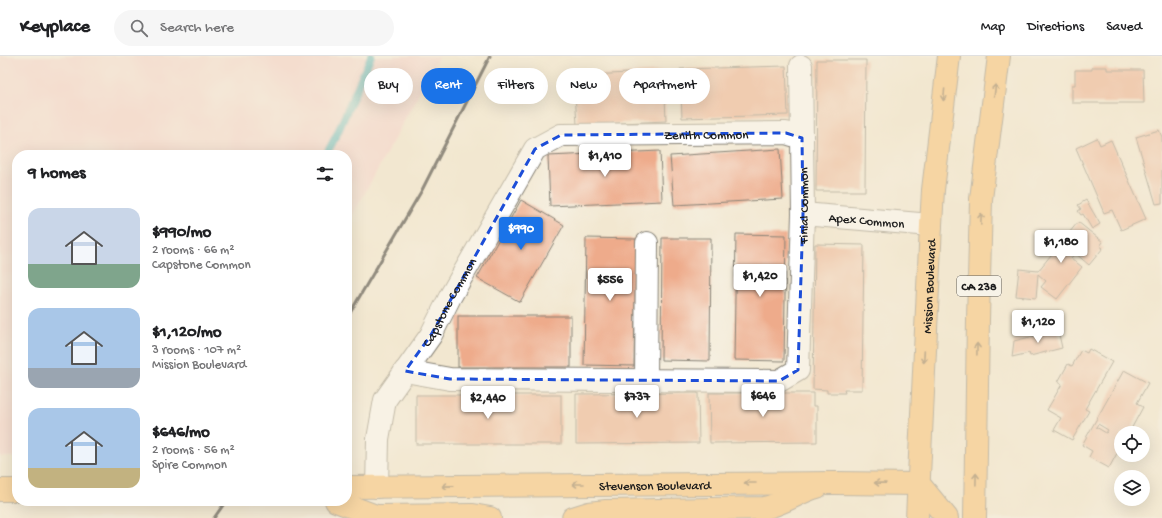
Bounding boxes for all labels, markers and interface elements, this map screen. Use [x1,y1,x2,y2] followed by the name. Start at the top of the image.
[114,10,394,46] search box
[20,16,90,39] text: Keyplace
[128,17,150,39] icon: search
[160,19,234,37] text: Search here
[981,19,1005,36] text: Map
[1027,19,1084,36] text: Directions
[1106,19,1142,36] text: Saved
[364,68,413,104] chip: Buy
[421,68,476,104] chip: Rent
[484,68,548,104] chip: Filters
[556,68,611,104] chip: New
[619,68,710,104] chip: Apartment
[991,84,999,97] one-way arrow
[940,88,948,101] one-way arrow
[664,128,749,144] street label: Zenith Common
[572,144,638,178] pin: $1,410
[588,149,622,164] text: $1,410
[314,163,336,185] icon: filters
[28,164,86,184] text: 9 homes
[797,166,813,246] street label: Finial Common
[828,211,906,233] street label: Apex Common
[977,213,985,226] one-way arrow
[497,217,545,251] pin: $990
[508,222,534,237] text: $990
[152,223,211,243] text: $990/mo
[60,224,108,272] icon: home
[1028,230,1094,264] pin: $1,180
[1044,235,1078,250] text: $1,180
[921,237,940,334] street label: Mission Boulevard
[152,243,234,258] text: 2 rooms · 66 m²
[420,255,481,350] street label: Capstone Common
[152,258,251,273] text: Capstone Common
[727,264,793,298] pin: $1,420
[586,268,634,302] pin: $556
[742,269,778,284] text: $1,420
[597,273,623,288] text: $556
[957,276,1001,296] road number: CA 238
[1005,310,1071,344] pin: $1,120
[1021,315,1055,330] text: $1,120
[152,323,222,343] text: $1,120/mo
[60,324,108,372] icon: home
[152,343,241,358] text: 3 rooms · 107 m²
[974,343,981,356] one-way arrow
[920,350,928,363] one-way arrow
[152,358,246,373] text: Mission Boulevard
[739,384,787,418] pin: $646
[613,385,661,419] pin: $737
[455,386,521,420] pin: $2,440
[750,389,776,404] text: $646
[624,390,650,405] text: $737
[470,391,506,406] text: $2,440
[152,423,210,443] text: $646/mo
[60,424,108,472] icon: home
[1114,426,1150,506] map controls
[1114,426,1150,462] button: locate
[152,443,235,458] text: 2 rooms · 56 m²
[152,458,227,473] text: Spire Common
[1114,470,1150,506] button: layers
[972,473,980,486] one-way arrow
[599,479,712,495] street label: Stevenson Boulevard
[744,479,757,487] one-way arrow
[874,479,887,487] one-way arrow
[572,480,585,488] one-way arrow
[442,482,455,489] one-way arrow

